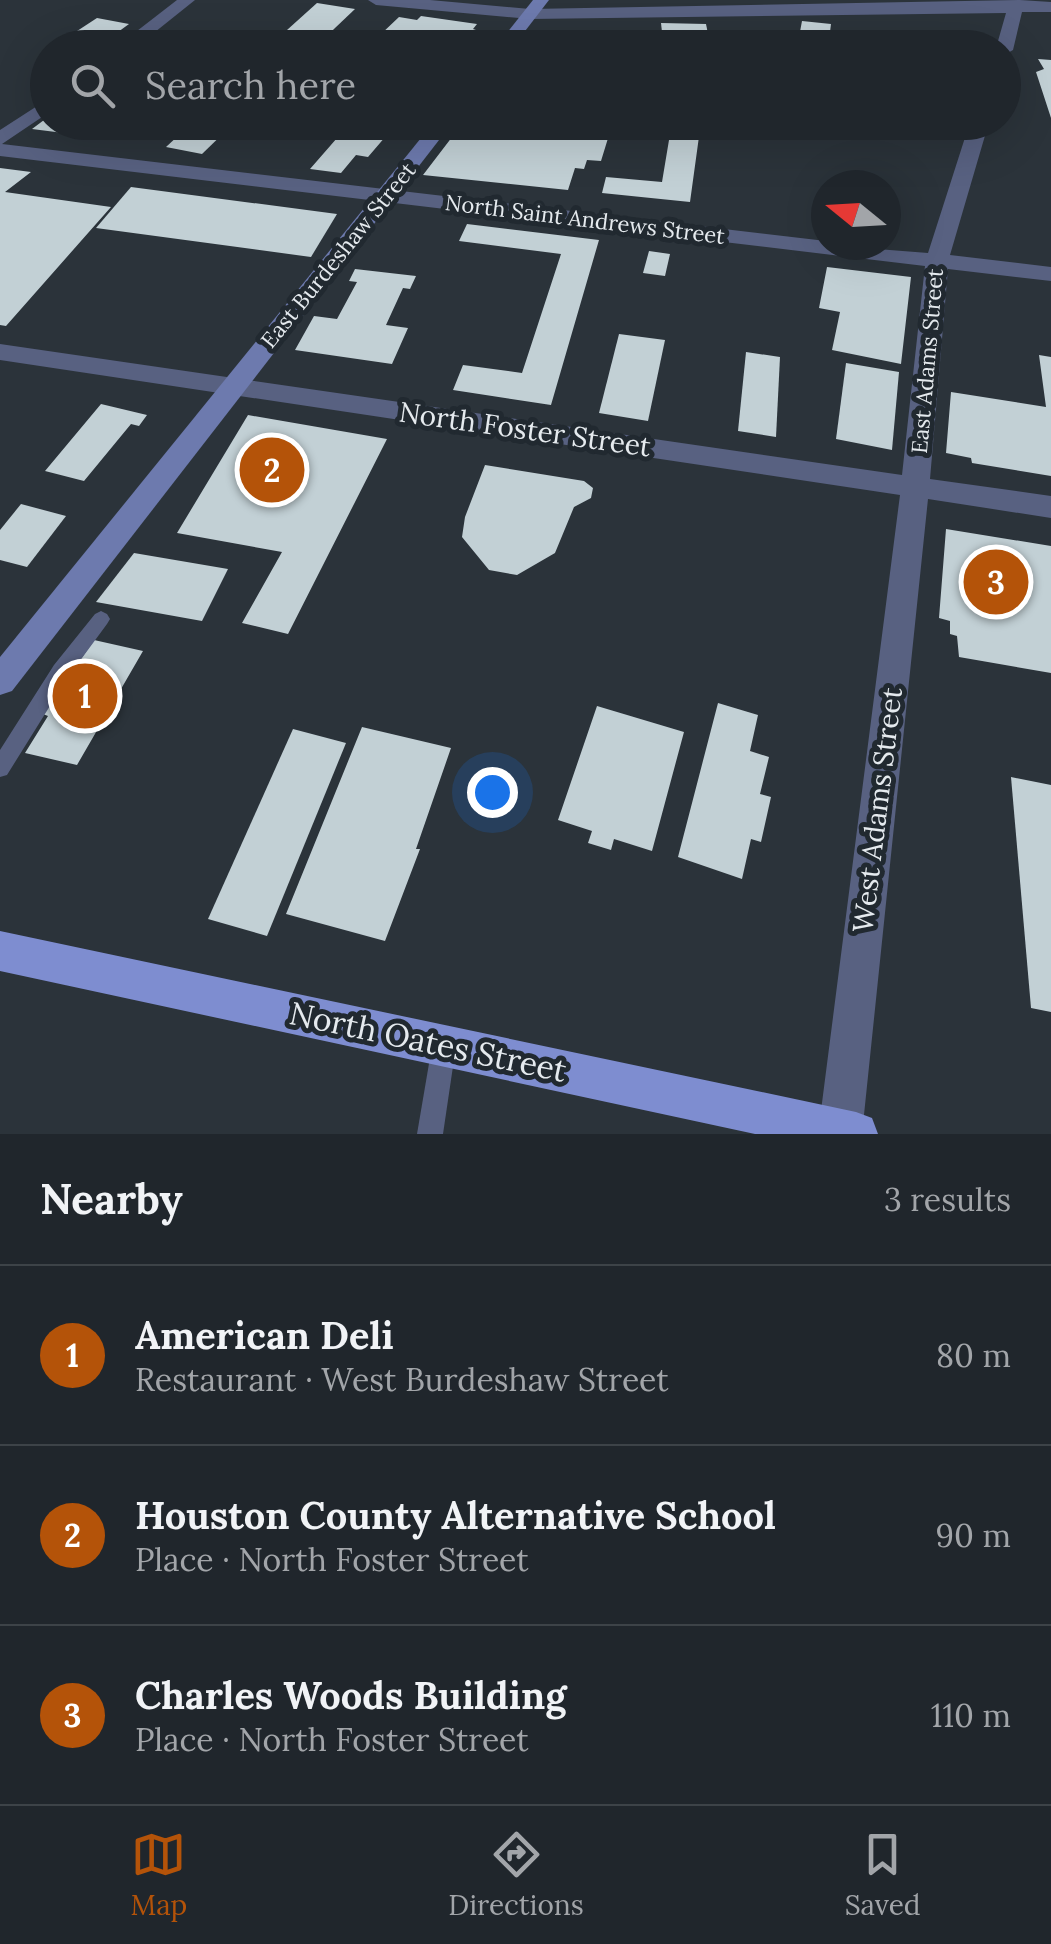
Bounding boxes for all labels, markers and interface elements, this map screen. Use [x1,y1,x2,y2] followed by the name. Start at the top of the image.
[30,30,1021,140] search box
[65,58,120,113] icon: search
[145,61,356,109] text: Search here
[254,156,422,353] street label: East Burdeshaw Street
[811,170,901,260] north arrow
[444,188,727,250] street label: North Saint Andrews Street
[905,267,949,455] street label: East Adams Street
[397,394,653,465] street label: North Foster Street
[240,432,304,508] pin: 2
[964,544,1028,620] pin: 3
[52,658,118,734] pin: 1
[844,685,910,935] street label: West Adams Street
[467,767,518,818] your location
[286,992,571,1091] street label: North Oates Street
[40,1172,183,1226] text: Nearby
[884,1179,1011,1220] text: 3 results
[135,1311,394,1359] text: American Deli
[66,1335,79,1376] text: 1
[936,1335,1011,1376] text: 80 m
[135,1359,669,1400] text: Restaurant · West Burdeshaw Street
[135,1491,776,1539] text: Houston County Alternative School
[64,1515,81,1556] text: 2
[936,1515,1011,1556] text: 90 m
[135,1539,529,1580] text: Place · North Foster Street
[135,1671,566,1719] text: Charles Woods Building
[64,1695,81,1736] text: 3
[931,1695,1011,1736] text: 110 m
[135,1719,529,1760] text: Place · North Foster Street
[130,1827,187,1923] tab: Map
[448,1827,584,1923] tab: Directions
[845,1827,921,1923] tab: Saved

